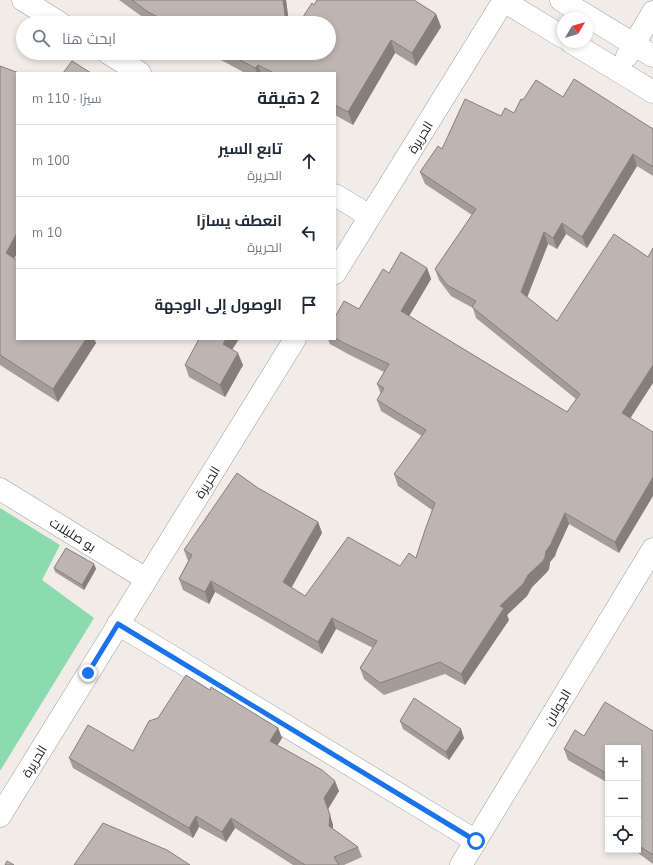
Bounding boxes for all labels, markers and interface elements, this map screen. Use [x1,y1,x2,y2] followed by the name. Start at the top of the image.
[557,12,593,48] north arrow
[16,16,336,60] search box
[30,27,52,49] icon: search
[62,29,116,49] text: ابحث هنا
[257,87,320,110] text: 2 دقيقة
[32,90,102,108] text: سيرًا · 110 m
[404,118,438,157] street label: الحريرة
[218,139,282,159] text: تابع السير
[298,150,320,172] icon: ahead
[32,152,70,170] text: 100 m
[247,167,282,185] text: الحريرة
[196,211,282,231] text: انعطف يسارًا
[298,222,320,244] icon: left
[32,224,62,242] text: 10 m
[247,239,282,257] text: الحريرة
[298,294,320,316] icon: arrive
[154,295,282,315] text: الوصول إلى الوجهة
[191,463,225,502] street label: الحريرة
[46,513,99,556] street label: بو صليلات
[79,664,97,682] route end
[540,686,576,729] street label: الجولان
[18,742,52,781] street label: الحريرة
[605,745,641,853] map controls
[605,745,641,781] button: +
[605,781,641,817] button: −
[605,817,641,853] button: locate
[467,832,485,850] route start

